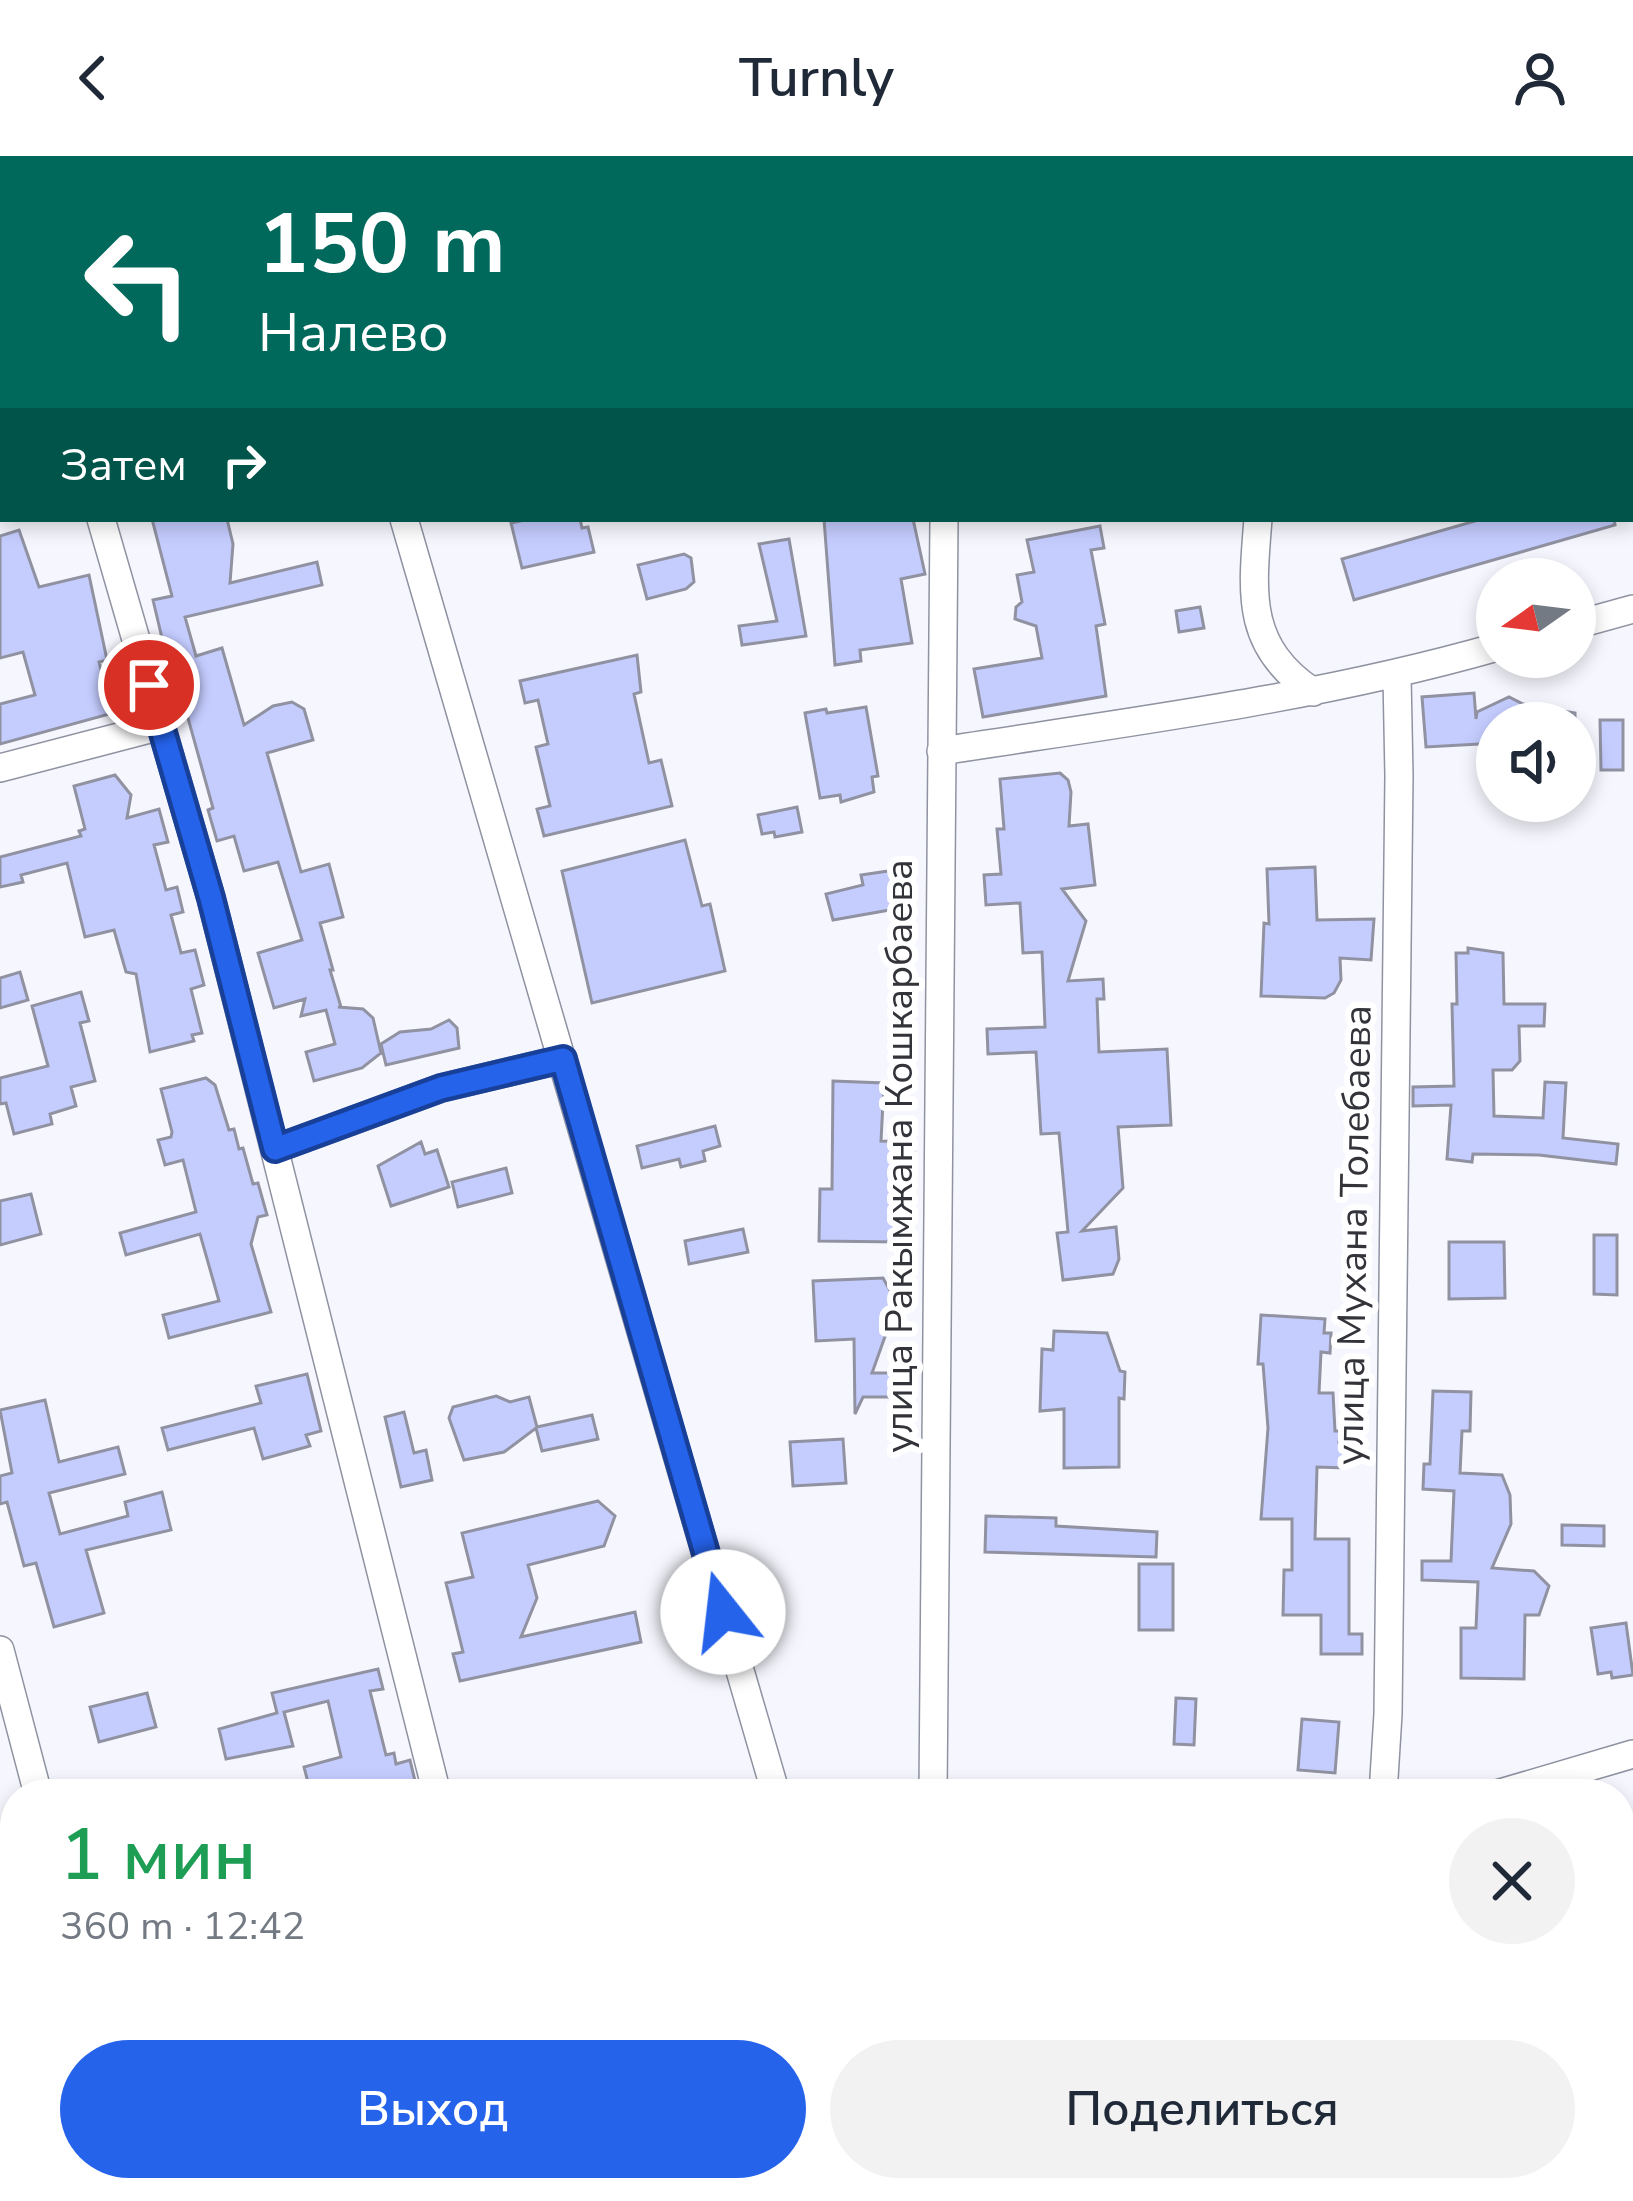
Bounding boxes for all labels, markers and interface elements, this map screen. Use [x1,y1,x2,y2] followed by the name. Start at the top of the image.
[739,41,894,115] text: Turnly
[60,45,126,111] icon: back
[1507,45,1573,111] icon: person
[258,187,506,302] text: 150 m
[60,204,216,360] icon: left
[258,296,449,370] text: Налево
[211,432,277,498] icon: right
[60,435,187,496] text: Затем
[1476,558,1596,678] north arrow
[1476,558,1596,822] map controls
[98,634,200,736] pin
[116,652,182,718] icon: arrive
[1476,702,1596,822] button: sound
[873,859,926,1453] street label: улица Ракымжана Кошкарбаева
[1323,1004,1385,1466] street label: улица Мухана Толебаева
[660,1549,786,1675] position arrow
[60,1806,256,1904] text: 1 мин
[1449,1818,1575,1944] button: close
[60,1900,305,1953] text: 360 m · 12:42
[60,2040,806,2178] button: Выход
[830,2040,1575,2178] button: Поделиться

